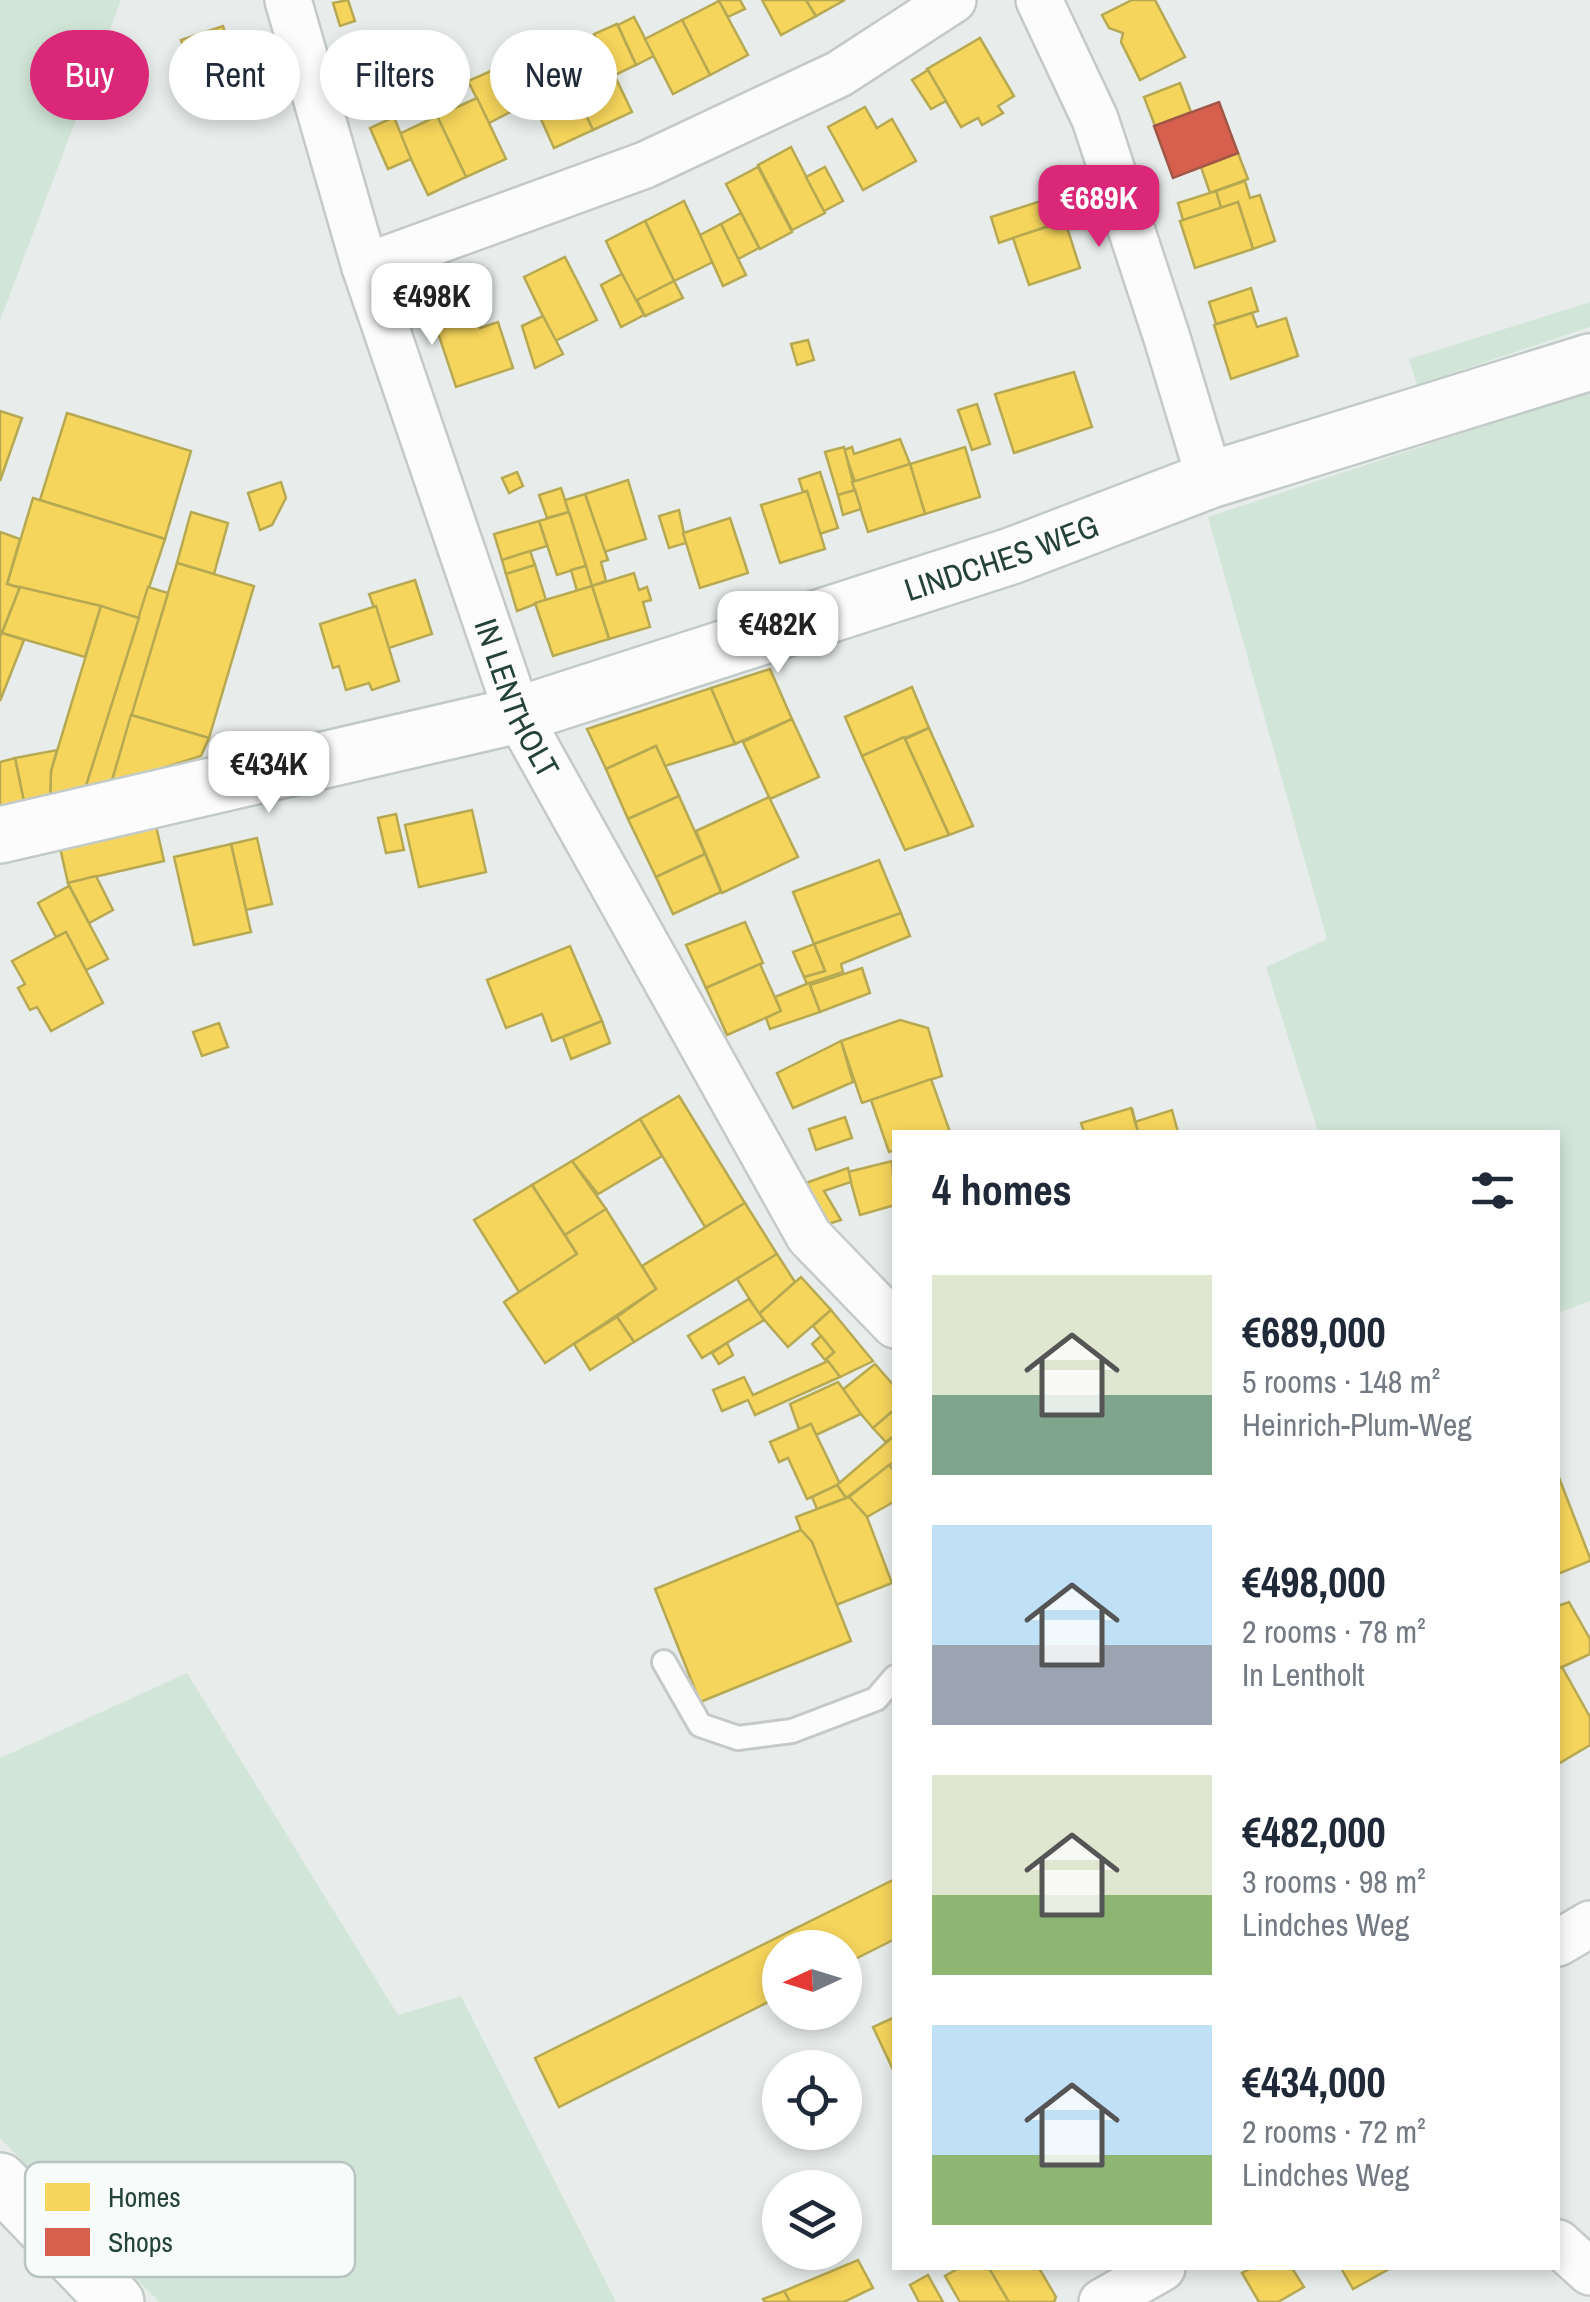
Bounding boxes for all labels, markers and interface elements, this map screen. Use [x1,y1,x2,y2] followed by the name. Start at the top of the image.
[30,30,149,120] chip: Buy
[169,30,300,120] chip: Rent
[320,30,470,120] chip: Filters
[490,30,617,120] chip: New
[1029,165,1169,250] pin: €689K
[1060,176,1138,219] text: €689K
[362,263,502,348] pin: €498K
[393,274,471,317] text: €498K
[899,503,1104,611] street label: LINDCHES WEG
[708,591,848,676] pin: €482K
[739,602,817,645] text: €482K
[465,613,570,785] street label: IN LENTHOLT
[199,731,339,816] pin: €434K
[230,742,308,785] text: €434K
[932,1162,1072,1218] text: 4 homes
[1465,1163,1520,1218] icon: filters
[1242,1304,1386,1360] text: €689,000
[1012,1315,1132,1435] icon: home
[1242,1360,1440,1403] text: 5 rooms · 148 m²
[1242,1403,1472,1446] text: Heinrich-Plum-Weg
[1242,1554,1386,1610] text: €498,000
[1012,1565,1132,1685] icon: home
[1242,1610,1426,1653] text: 2 rooms · 78 m²
[1242,1653,1365,1696] text: In Lentholt
[1242,1804,1386,1860] text: €482,000
[1012,1815,1132,1935] icon: home
[1242,1860,1426,1903] text: 3 rooms · 98 m²
[1242,1903,1409,1946] text: Lindches Weg
[762,1930,862,2030] north arrow
[762,1930,862,2270] map controls
[762,2050,862,2150] button: locate
[1242,2054,1386,2110] text: €434,000
[1012,2065,1132,2185] icon: home
[1242,2110,1426,2153] text: 2 rooms · 72 m²
[1242,2153,1409,2196] text: Lindches Weg
[25,2162,355,2277] legend
[762,2170,862,2270] button: layers
[108,2178,181,2216] text: Homes
[108,2223,173,2261] text: Shops

